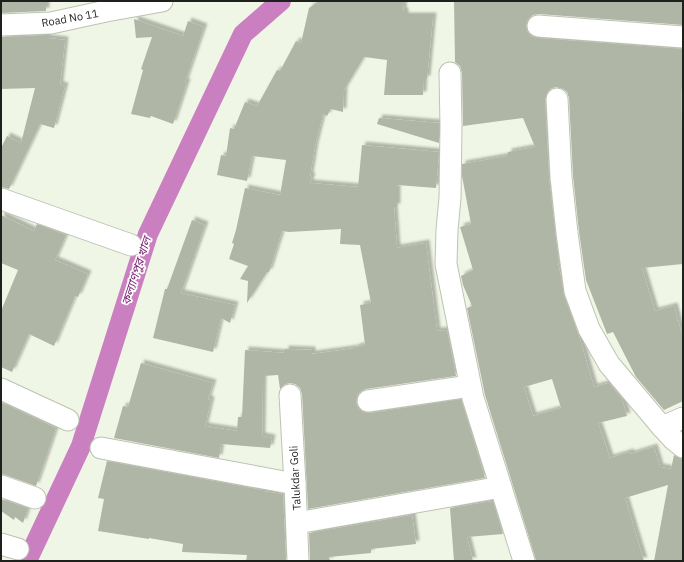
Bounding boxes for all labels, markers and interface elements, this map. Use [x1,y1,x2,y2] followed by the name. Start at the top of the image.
[40,6,100,30] street label: Road No 11
[118,233,155,307] water label: কল্যাণপুর খাল
[286,445,304,511] street label: Talukdar Goli

